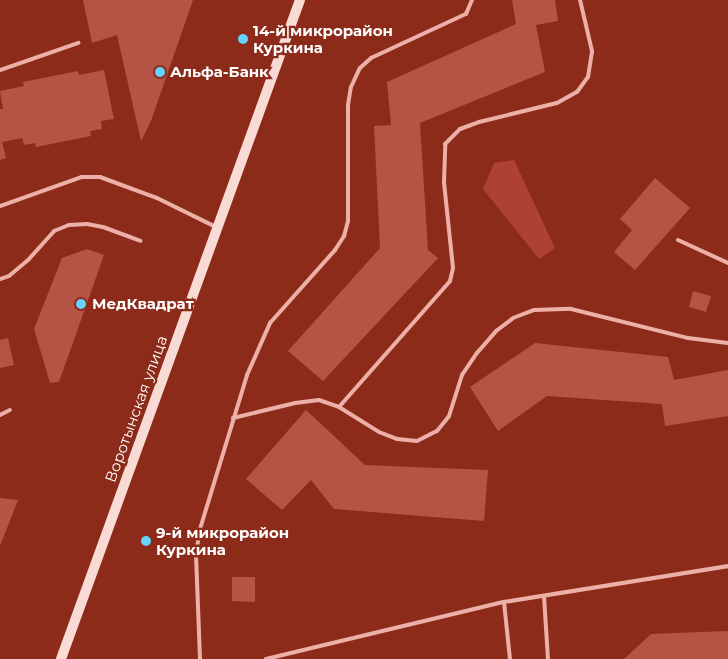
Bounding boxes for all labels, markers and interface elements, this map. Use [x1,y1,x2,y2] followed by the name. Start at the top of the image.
[253,21,393,56] place label: 14-й микрорайон Куркина
[237,33,249,45] marker: 14-й микрорайон Куркина
[170,63,269,81] place label: Альфа-Банк
[154,66,166,78] marker: Альфа-Банк
[92,295,194,313] place label: МедКвадрат
[74,297,88,311] marker: МедКвадрат
[101,333,171,485] street label: Воротынская улица
[156,523,289,558] place label: 9-й микрорайон Куркина
[140,535,152,547] marker: 9-й микрорайон Куркина

